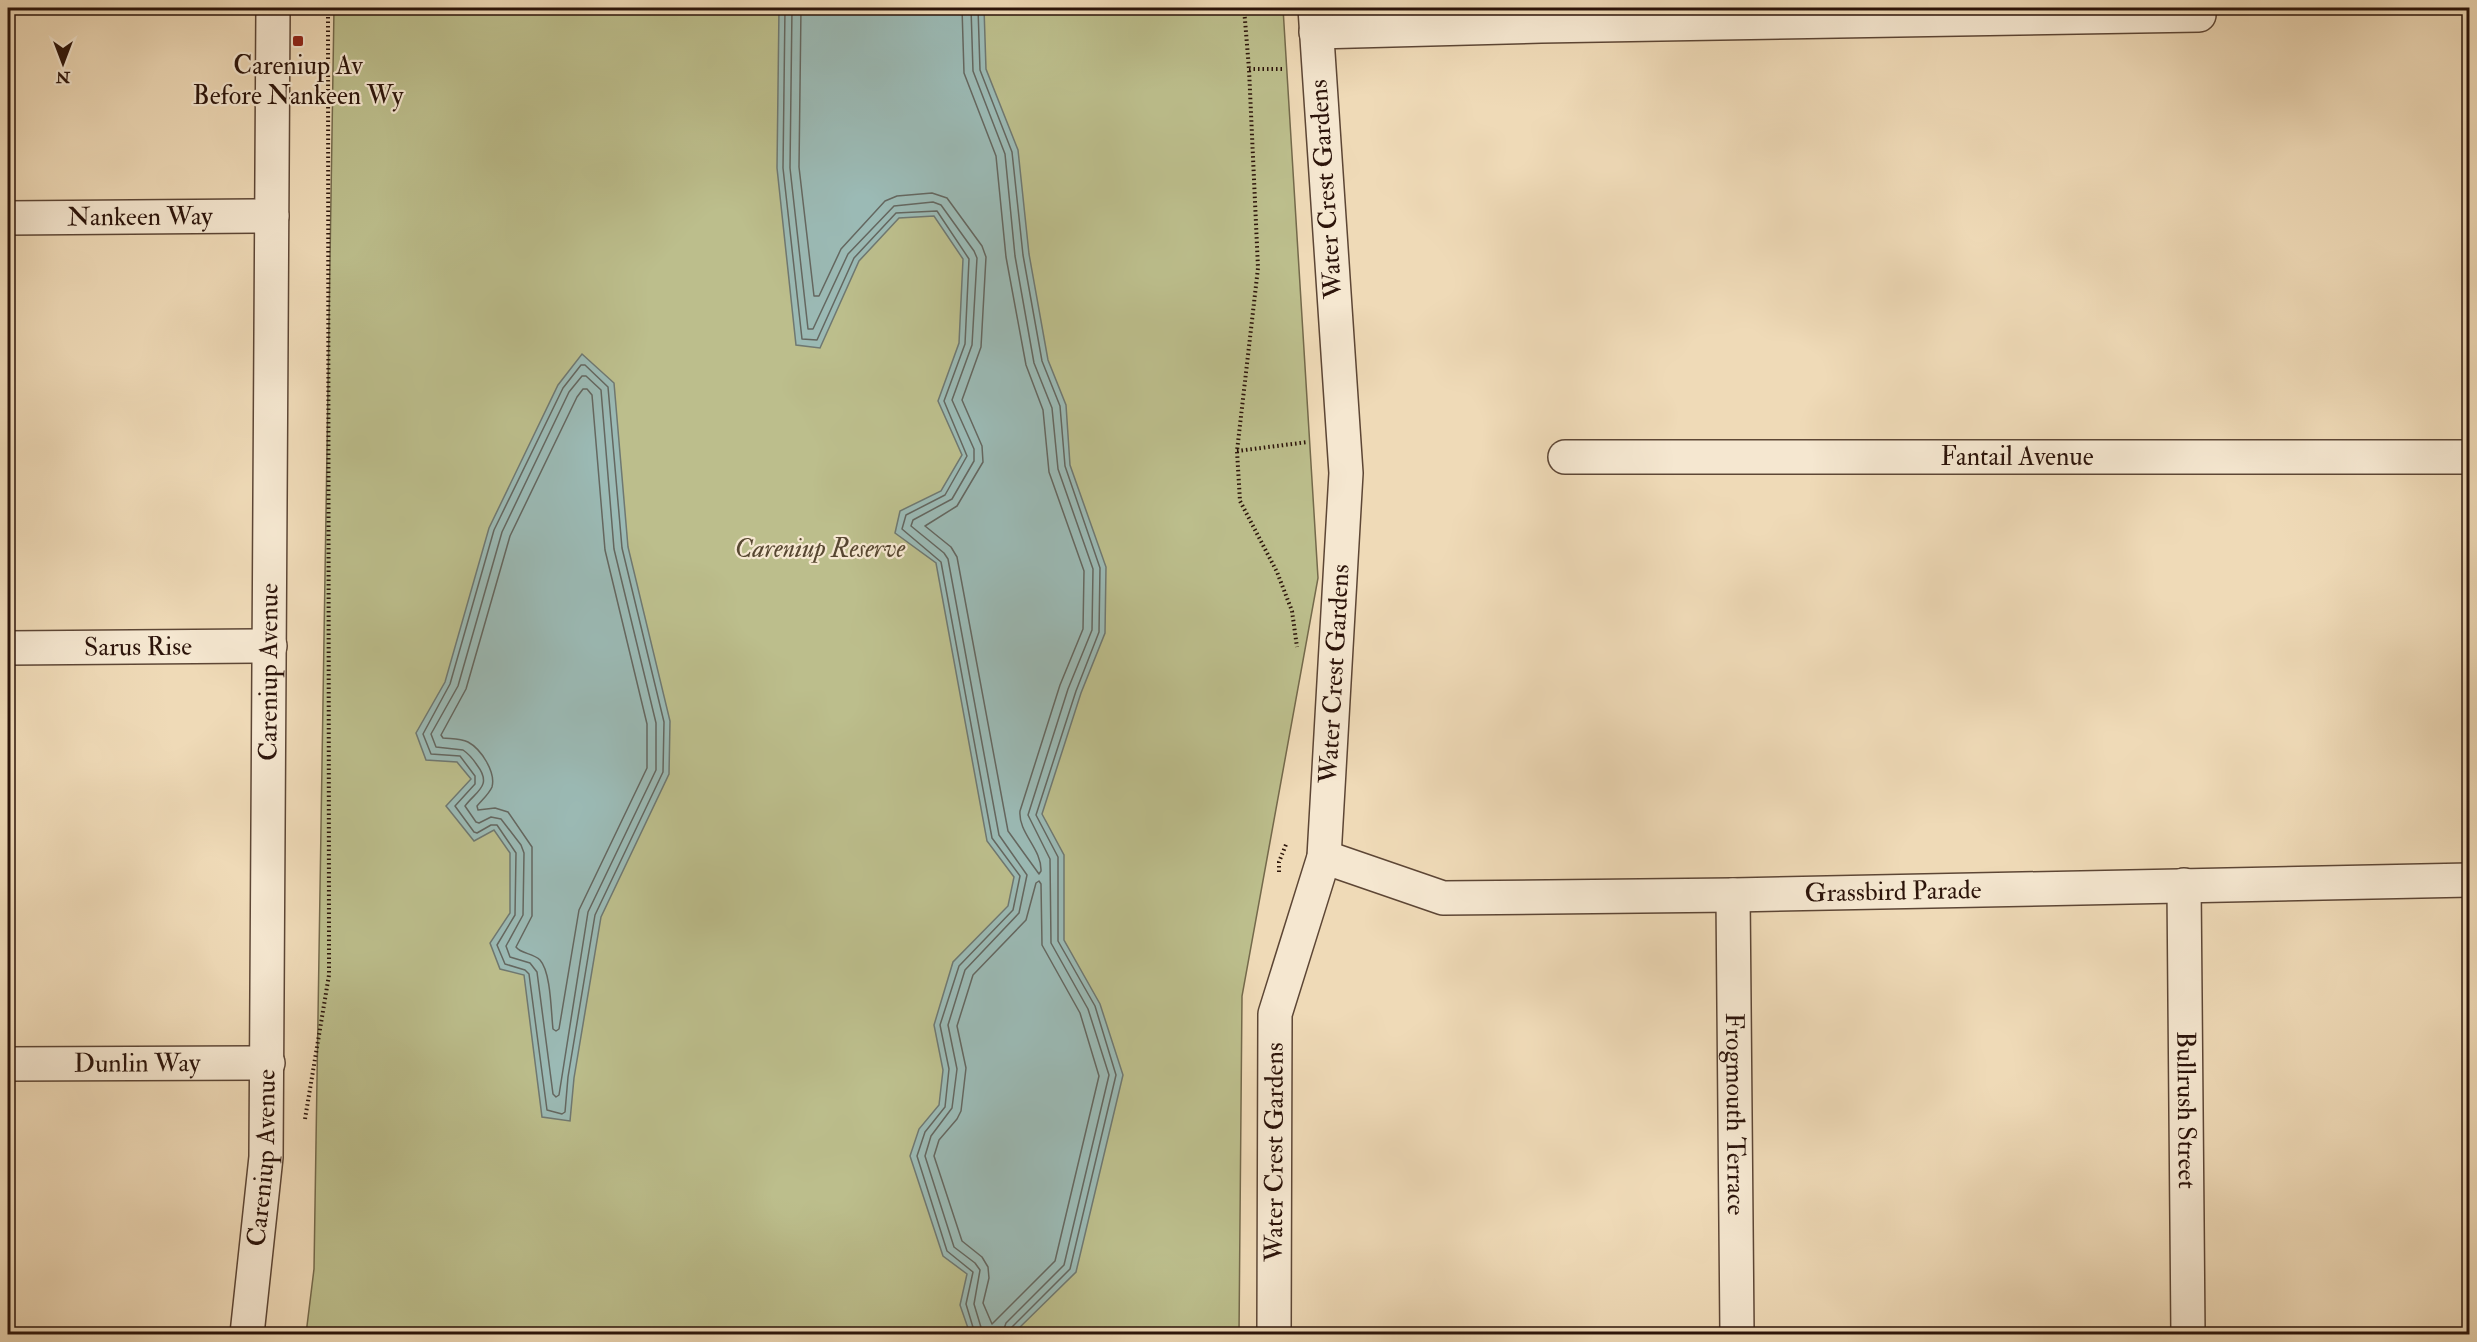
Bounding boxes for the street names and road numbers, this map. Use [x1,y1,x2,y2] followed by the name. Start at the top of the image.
[1302,78,1350,301] street label: Water Crest Gardens
[67,200,213,234] street label: Nankeen Way
[1940,441,2094,473] street label: Fantail Avenue
[1312,563,1357,785] street label: Water Crest Gardens
[252,583,286,761] street label: Careniup Avenue
[84,631,192,663] street label: Sarus Rise
[1804,874,1982,910] street label: Grassbird Parade
[1718,1013,1752,1215] street label: Frogmouth Terrace
[2169,1031,2203,1189] street label: Bullrush Street
[1258,1042,1291,1263] street label: Water Crest Gardens
[74,1047,201,1080] street label: Dunlin Way
[240,1069,283,1248] street label: Careniup Avenue

